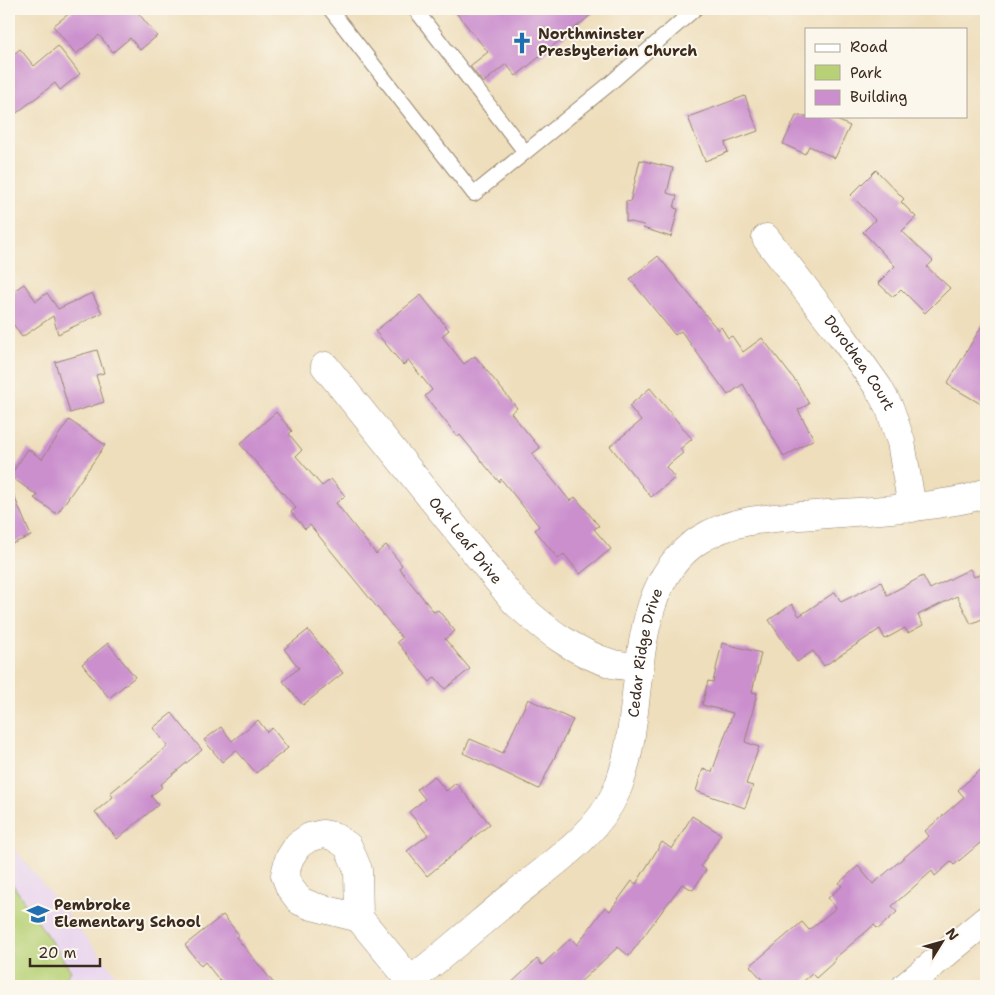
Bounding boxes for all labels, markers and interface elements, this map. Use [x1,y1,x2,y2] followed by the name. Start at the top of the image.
[538,24,697,61] place label: Northminster Presbyterian Church
[805,28,968,118] legend
[509,30,535,56] church icon: Northminster Presbyterian Church
[850,37,888,57] text: Road
[850,63,882,83] text: Park
[850,87,907,107] text: Building
[819,311,899,414] street label: Dorothea Court
[424,493,507,588] street label: Oak Leaf Drive
[623,585,667,719] street label: Cedar Ridge Drive
[54,895,201,932] place label: Pembroke Elementary School
[25,901,51,927] school or university icon: Pembroke Elementary School
[918,918,968,968] north arrow
[942,924,963,944] text: N
[30,935,100,967] scale bar
[38,943,77,963] text: 20 m

